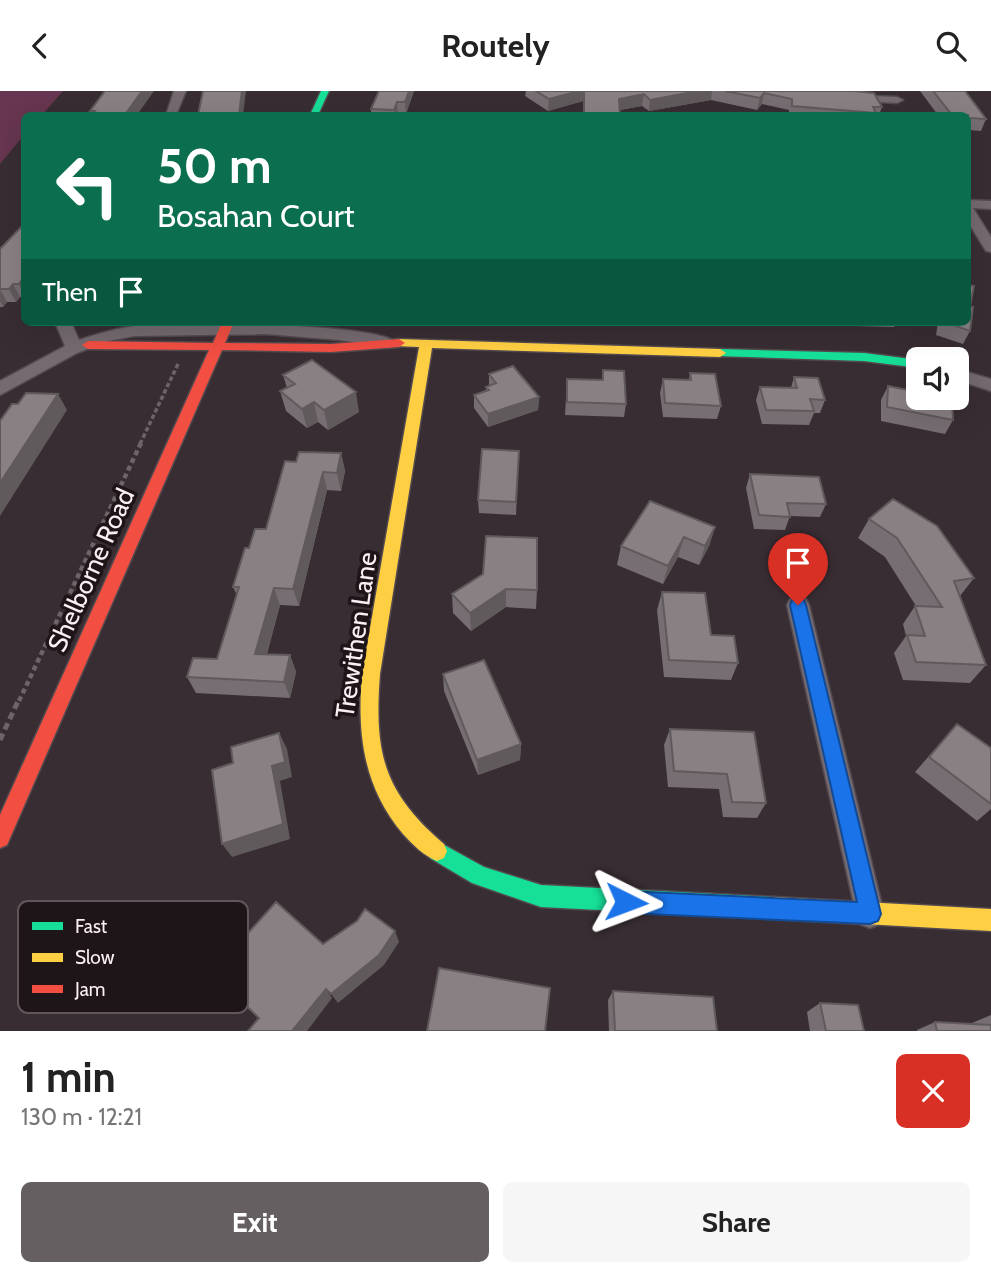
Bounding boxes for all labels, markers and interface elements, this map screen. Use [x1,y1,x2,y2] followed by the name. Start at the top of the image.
[441,26,550,65] text: Routely
[21,27,59,65] icon: back
[932,27,970,65] icon: search
[157,136,272,195] text: 50 m
[42,140,133,231] icon: left
[157,196,355,235] text: Bosahan Court
[112,273,150,311] icon: arrive
[42,276,98,308] text: Then
[906,347,969,410] map controls
[906,347,969,410] button: sound
[41,483,141,657] street label: Shelborne Road
[768,533,828,605] pin
[779,544,817,582] icon: arrive
[329,550,383,720] street label: Trewithen Lane
[589,865,663,939] position arrow
[18,901,248,1013] legend
[75,915,108,938] text: Fast
[75,946,115,969] text: Slow
[74,978,105,1001] text: Jam
[21,1051,116,1103] text: 1 min
[896,1054,970,1128] button: close
[21,1103,142,1131] text: 130 m · 12:21
[21,1182,489,1262] button: Exit
[503,1182,970,1262] button: Share

